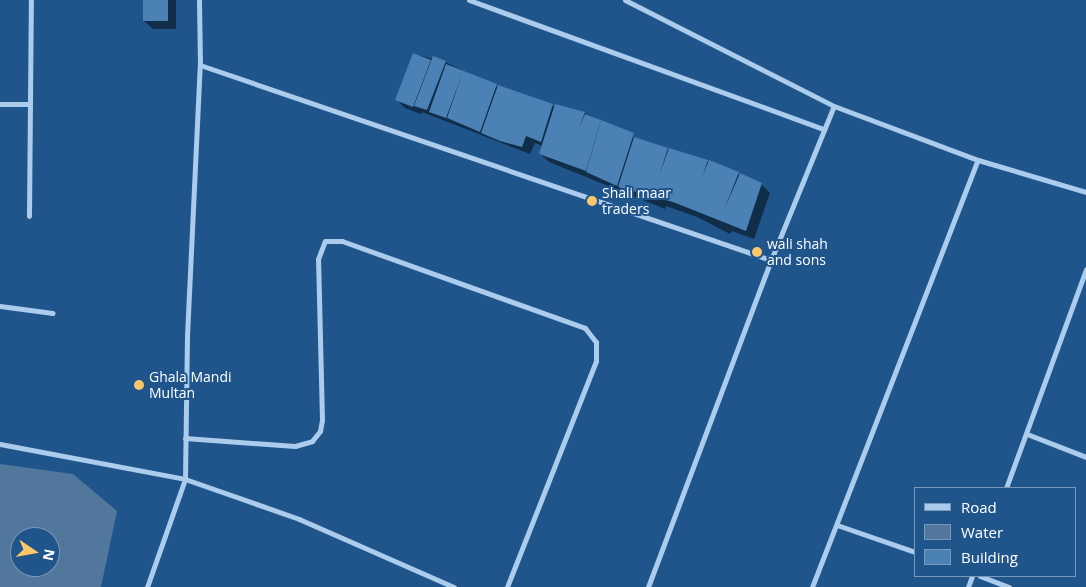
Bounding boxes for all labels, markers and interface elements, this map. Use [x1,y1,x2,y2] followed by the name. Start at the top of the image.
[602,185,671,218] place label: Shali maar traders
[586,195,598,207] marker: Shali maar traders
[767,236,828,268] place label: wali shah and sons
[751,246,763,258] marker: wali shah and sons
[149,369,232,402] place label: Ghala Mandi Multan
[133,379,145,391] marker: Ghala Mandi Multan
[914,487,1076,577] legend
[961,497,997,517] text: Road
[961,522,1003,542] text: Water
[10,527,60,577] north arrow
[39,547,60,563] text: N
[961,547,1018,567] text: Building

